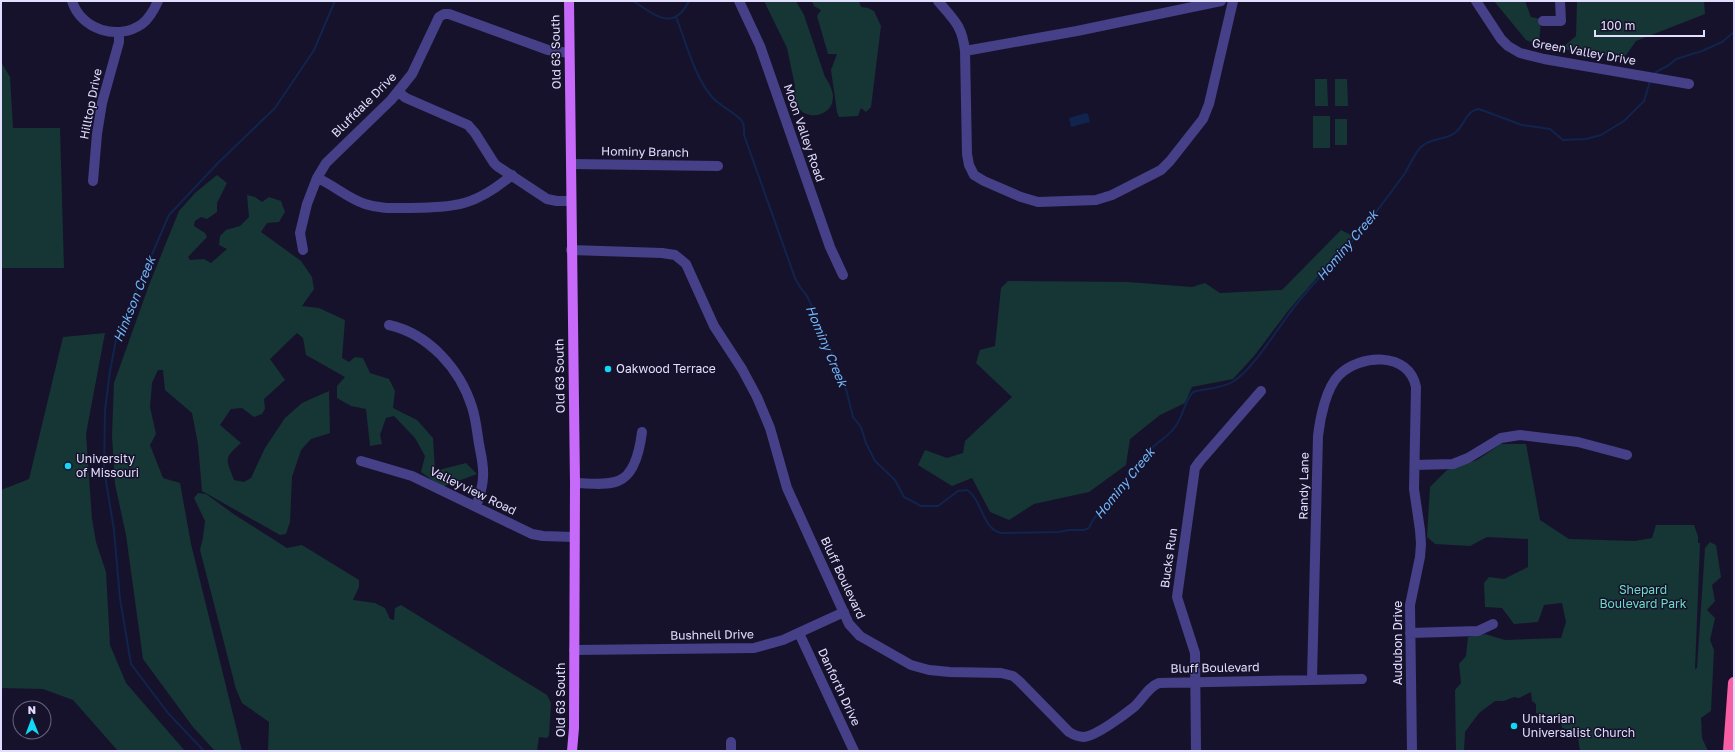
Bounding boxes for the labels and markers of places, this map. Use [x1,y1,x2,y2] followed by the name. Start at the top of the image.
[616,361,716,376] place label: Oakwood Terrace
[603,364,613,374] marker: Oakwood Terrace
[76,451,139,480] place label: University of Missouri
[63,461,73,471] marker: University of Missouri
[1522,711,1635,740] place label: Unitarian Universalist Church
[1509,721,1519,731] marker: Unitarian Universalist Church

